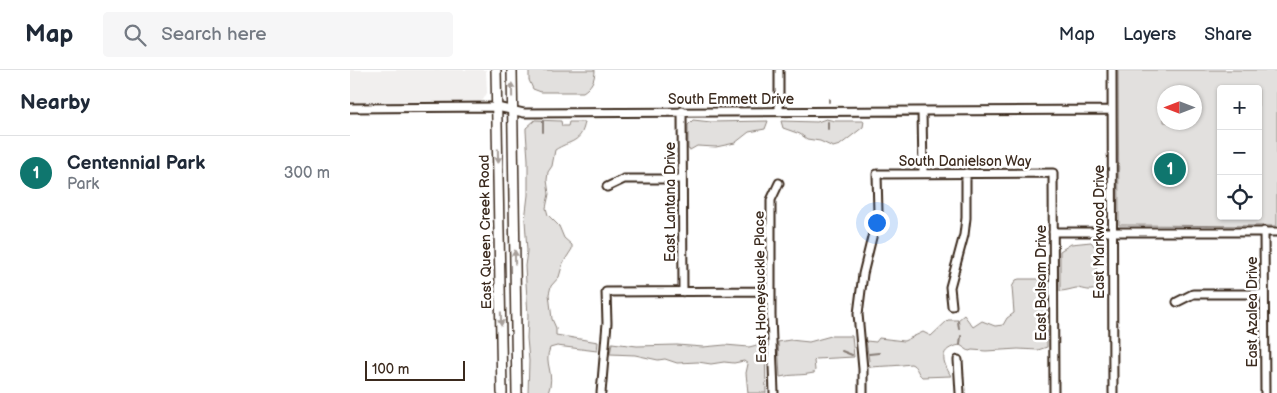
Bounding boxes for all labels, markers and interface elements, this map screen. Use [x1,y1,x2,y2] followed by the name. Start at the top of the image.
[103,12,453,57] search box
[25,20,73,49] text: Map
[121,21,149,49] icon: search
[161,23,267,46] text: Search here
[1059,24,1095,45] text: Map
[1123,24,1176,45] text: Layers
[1204,24,1252,45] text: Share
[508,82,516,98] one-way arrow
[1157,85,1202,130] north arrow
[1217,85,1262,220] map controls
[1217,85,1262,130] button: +
[20,90,90,115] text: Nearby
[668,91,794,108] street label: South Emmett Drive
[1217,130,1262,175] button: −
[662,142,679,262] street label: East Lantana Drive
[494,148,502,164] one-way arrow
[1154,150,1186,188] pin: 1
[67,152,205,175] text: Centennial Park
[899,153,1032,170] street label: South Danielson Way
[476,154,495,310] street label: East Queen Creek Road
[33,164,39,183] text: 1
[284,164,330,183] text: 300 m
[1091,165,1108,299] street label: East Markwood Drive
[67,175,99,194] text: Park
[1217,175,1262,220] button: locate
[864,210,890,236] your location
[751,211,770,363] street label: East Honeysuckle Place
[1033,225,1050,341] street label: East Balsam Drive
[511,249,519,265] one-way arrow
[1244,256,1261,368] street label: East Azalea Drive
[497,311,505,327] one-way arrow
[365,358,465,381] scale bar
[372,361,409,378] text: 100 m

